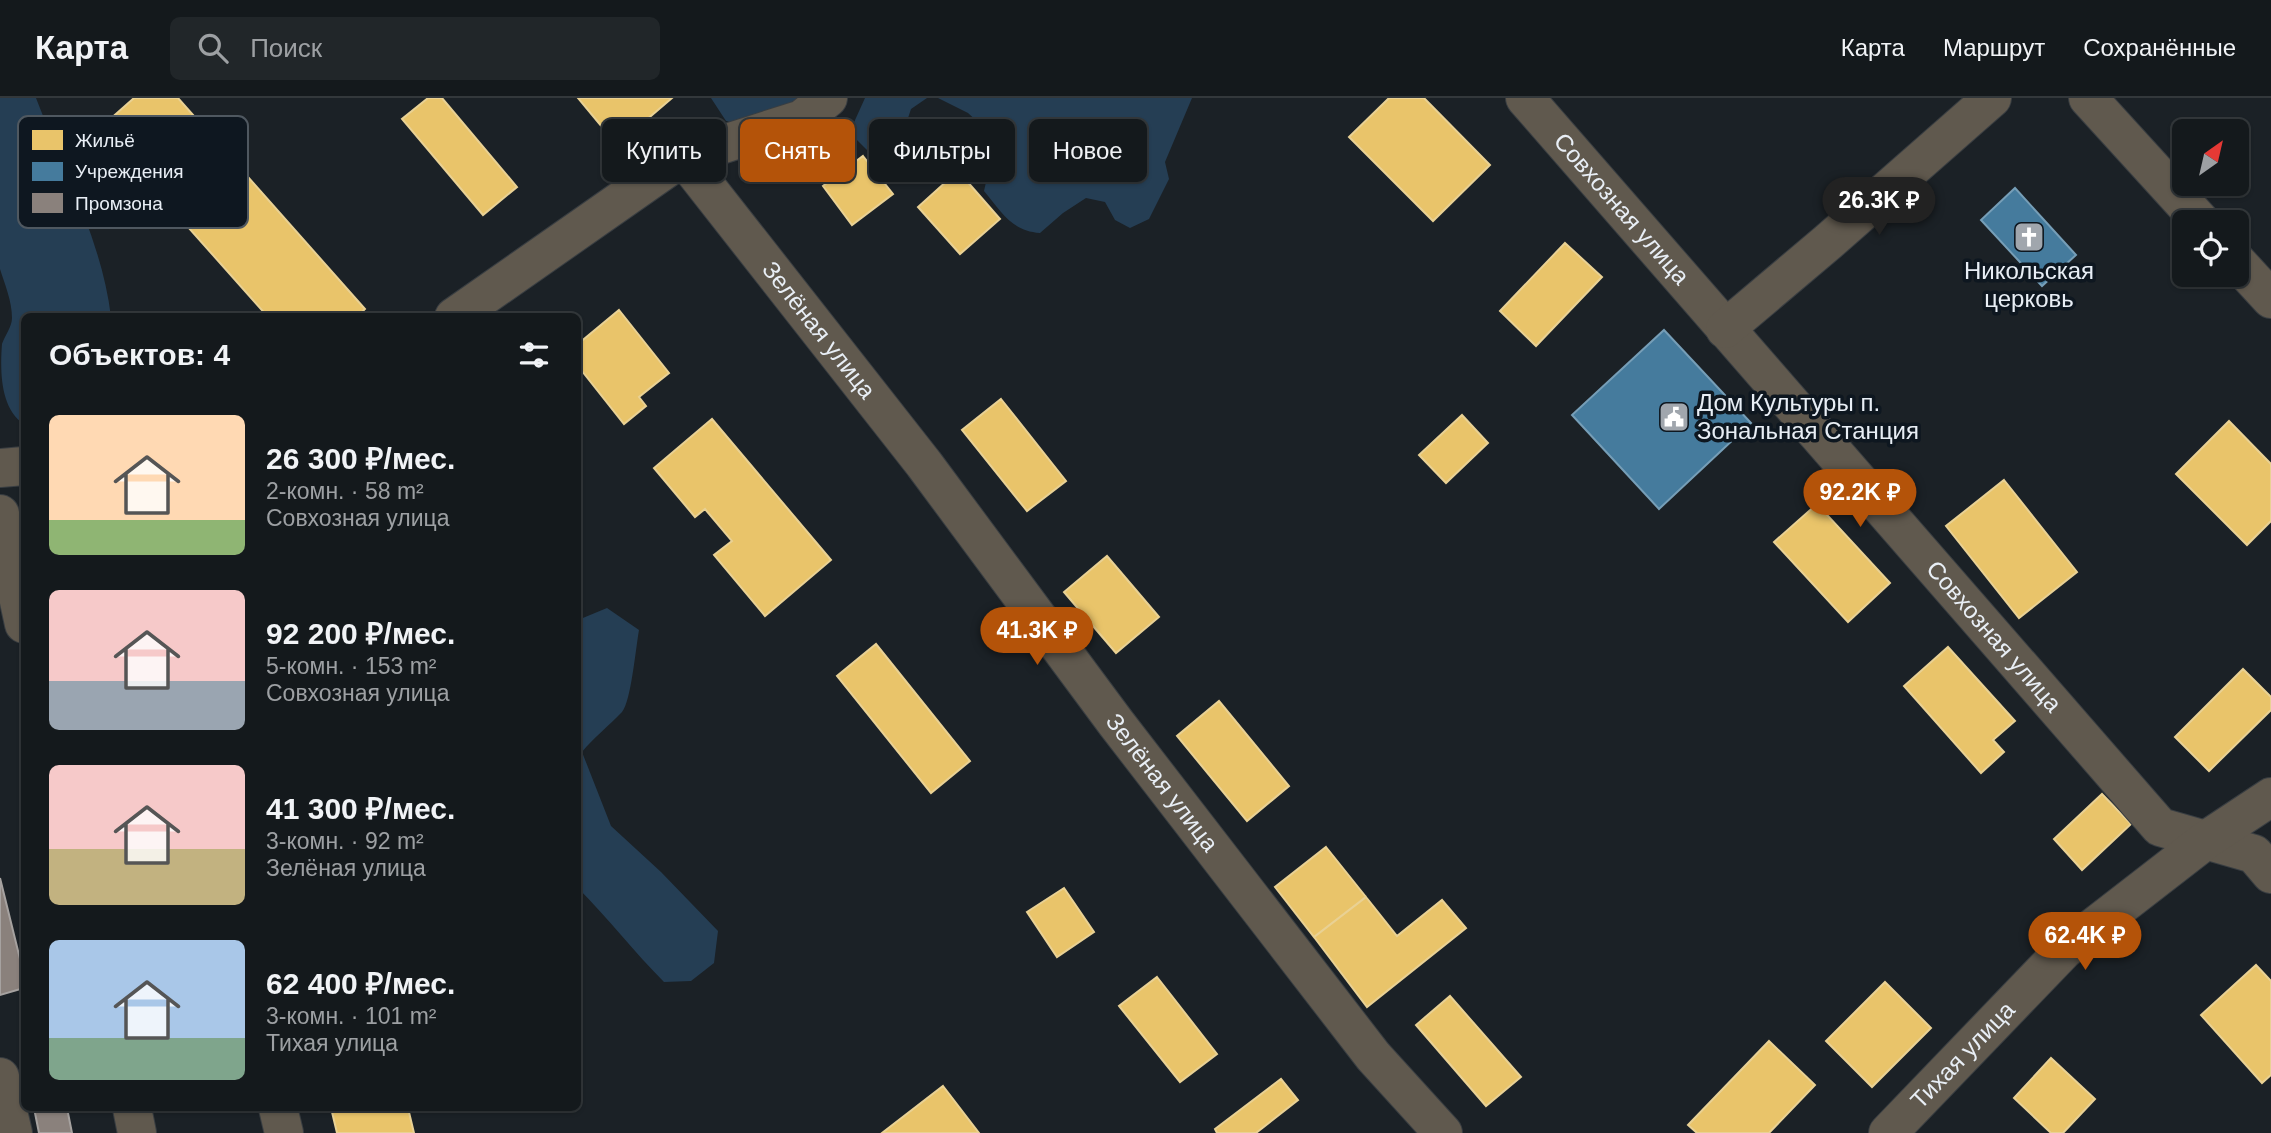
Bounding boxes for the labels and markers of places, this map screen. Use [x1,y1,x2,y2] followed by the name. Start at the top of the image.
[1814,178,1944,237] pin: 26.3K ₽
[2012,220,2046,254] church icon: Никольская церковь
[1964,257,2094,312] place label: Никольская церковь
[1697,389,1919,444] place label: Дом Культуры п. Зональная Станция
[1657,400,1691,434] public building icon: Дом Культуры п. Зональная Станция
[1795,470,1925,529] pin: 92.2K ₽
[972,608,1102,667] pin: 41.3K ₽
[2020,912,2150,972] pin: 62.4K ₽

